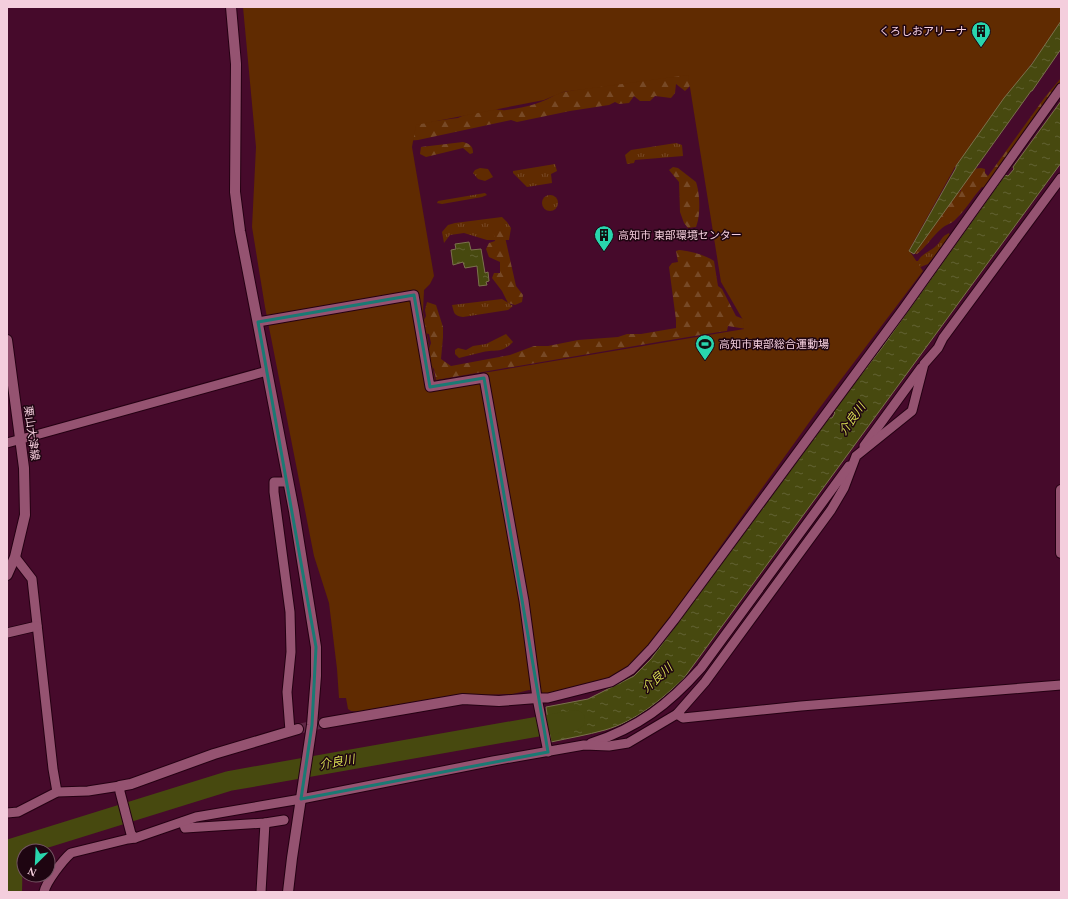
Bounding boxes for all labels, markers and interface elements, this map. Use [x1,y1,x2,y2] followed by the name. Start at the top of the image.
[970,20,992,48] building icon: くろしおアリーナ
[879,25,967,37] place label: くろしおアリーナ
[593,224,615,252] building icon: 高知市 東部環境センター
[618,229,742,241] place label: 高知市 東部環境センター
[694,333,716,361] sports icon: 高知市東部総合運動場
[719,338,829,350] place label: 高知市東部総合運動場
[836,399,869,438] water label: 介良川
[22,405,42,461] street label: 栗山大津線
[639,659,677,695] water label: 介良川
[318,752,358,772] water label: 介良川
[16,843,56,883] north arrow
[26,865,38,879] text: N

